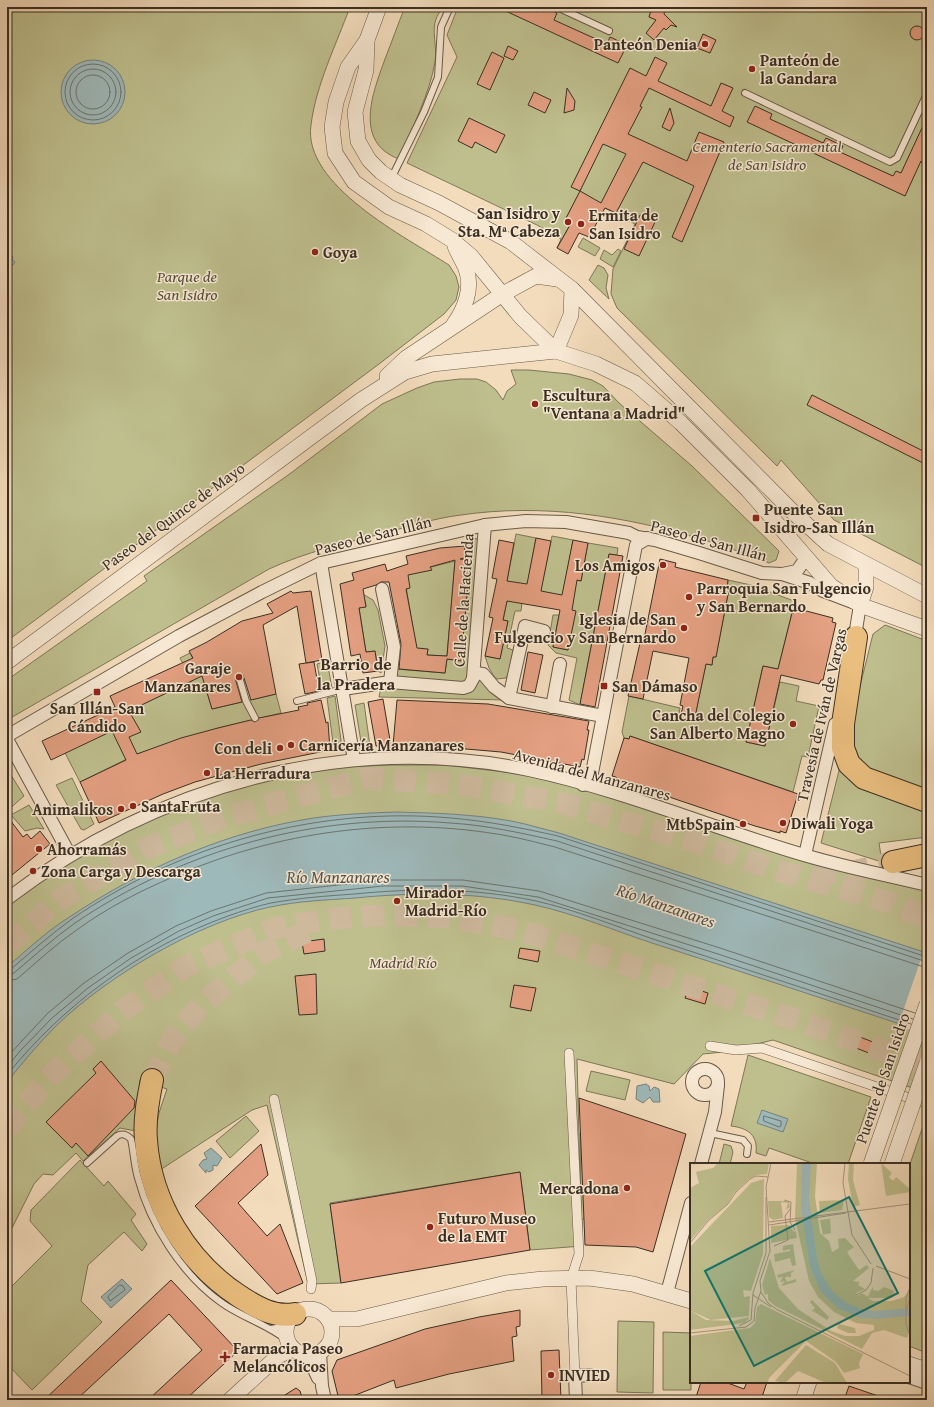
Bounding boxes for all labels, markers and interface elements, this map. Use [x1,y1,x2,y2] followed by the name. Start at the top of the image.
[594,32,698,56] place label: Panteón Denia
[700,39,710,49] marker: Panteón Denia
[760,48,840,90] place label: Panteón de la Gandara
[747,64,757,74] marker: Panteón de la Gandara
[693,134,841,176] park label: Cementerio Sacramental de San Isidro
[458,201,561,243] place label: San Isidro y Sta. Mª Cabeza
[589,203,661,245] place label: Ermita de San Isidro
[563,217,573,227] marker: San Isidro y Sta. Mª Cabeza
[576,219,586,229] marker: Ermita de San Isidro
[323,240,358,264] place label: Goya
[310,247,320,257] marker: Goya
[156,264,218,306] park label: Parque de San Isidro
[543,383,685,425] place label: Escultura "Ventana a Madrid"
[530,399,540,409] marker: Escultura "Ventana a Madrid"
[96,456,250,576] street label: Paseo del Quince de Mayo
[764,497,875,539] place label: Puente San Isidro-San Illán
[312,509,434,561] street label: Paseo de San Illán
[648,513,770,567] street label: Paseo de San Illán
[751,513,761,523] marker: Puente San Isidro-San Illán
[446,532,480,668] street label: Calle de la Hacienda
[575,553,655,577] place label: Los Amigos
[658,560,668,570] marker: Los Amigos
[696,576,871,618] place label: Parroquia San Fulgencio y San Bernardo
[684,592,694,602] marker: Parroquia San Fulgencio y San Bernardo
[495,607,677,649] place label: Iglesia de San Fulgencio y San Bernardo
[679,623,689,633] marker: Iglesia de San Fulgencio y San Bernardo
[789,626,853,804] street label: Travesía de Iván de Vargas
[317,651,396,696] district label: Barrio de la Pradera
[144,656,231,698] place label: Garaje Manzanares
[234,672,244,682] marker: Garaje Manzanares
[612,674,698,698] place label: San Dámaso
[599,681,609,691] marker: San Dámaso
[92,687,102,697] marker: San Illán-San Cándido
[50,696,145,738] place label: San Illán-San Cándido
[650,703,785,745] place label: Cancha del Colegio San Alberto Magno
[788,719,798,729] marker: Cancha del Colegio San Alberto Magno
[299,733,464,757] place label: Carnicería Manzanares
[215,736,272,760] place label: Con deli
[286,740,296,750] marker: Carnicería Manzanares
[511,741,673,807] street label: Avenida del Manzanares
[275,743,285,753] marker: Con deli
[215,761,311,785] place label: La Herradura
[202,768,212,778] marker: La Herradura
[141,794,221,818] place label: SantaFruta
[32,797,113,821] place label: Animalikos
[128,801,138,811] marker: SantaFruta
[116,804,126,814] marker: Animalikos
[791,811,874,835] place label: Diwali Yoga
[666,812,736,836] place label: MtbSpain
[778,818,788,828] marker: Diwali Yoga
[738,819,748,829] marker: MtbSpain
[47,837,127,861] place label: Ahorramás
[34,844,44,854] marker: Ahorramás
[41,859,202,883] place label: Zona Carga y Descarga
[286,864,390,889] water label: Río Manzanares
[28,866,38,876] marker: Zona Carga y Descarga
[612,876,720,934] water label: Río Manzanares
[405,880,487,922] place label: Mirador Madrid-Río
[392,896,402,906] marker: Mirador Madrid-Río
[369,950,437,974] park label: Madrid Río
[848,1009,916,1147] street label: Puente de San Isidro
[690,1163,910,1383] inset map
[539,1176,620,1200] place label: Mercadona
[622,1183,632,1193] marker: Mercadona
[438,1206,537,1248] place label: Futuro Museo de la EMT
[425,1222,435,1232] marker: Futuro Museo de la EMT
[233,1336,343,1378] place label: Farmacia Paseo Melancólicos
[220,1352,230,1362] marker: Farmacia Paseo Melancólicos
[559,1363,610,1387] place label: INVIED
[546,1370,556,1380] marker: INVIED

